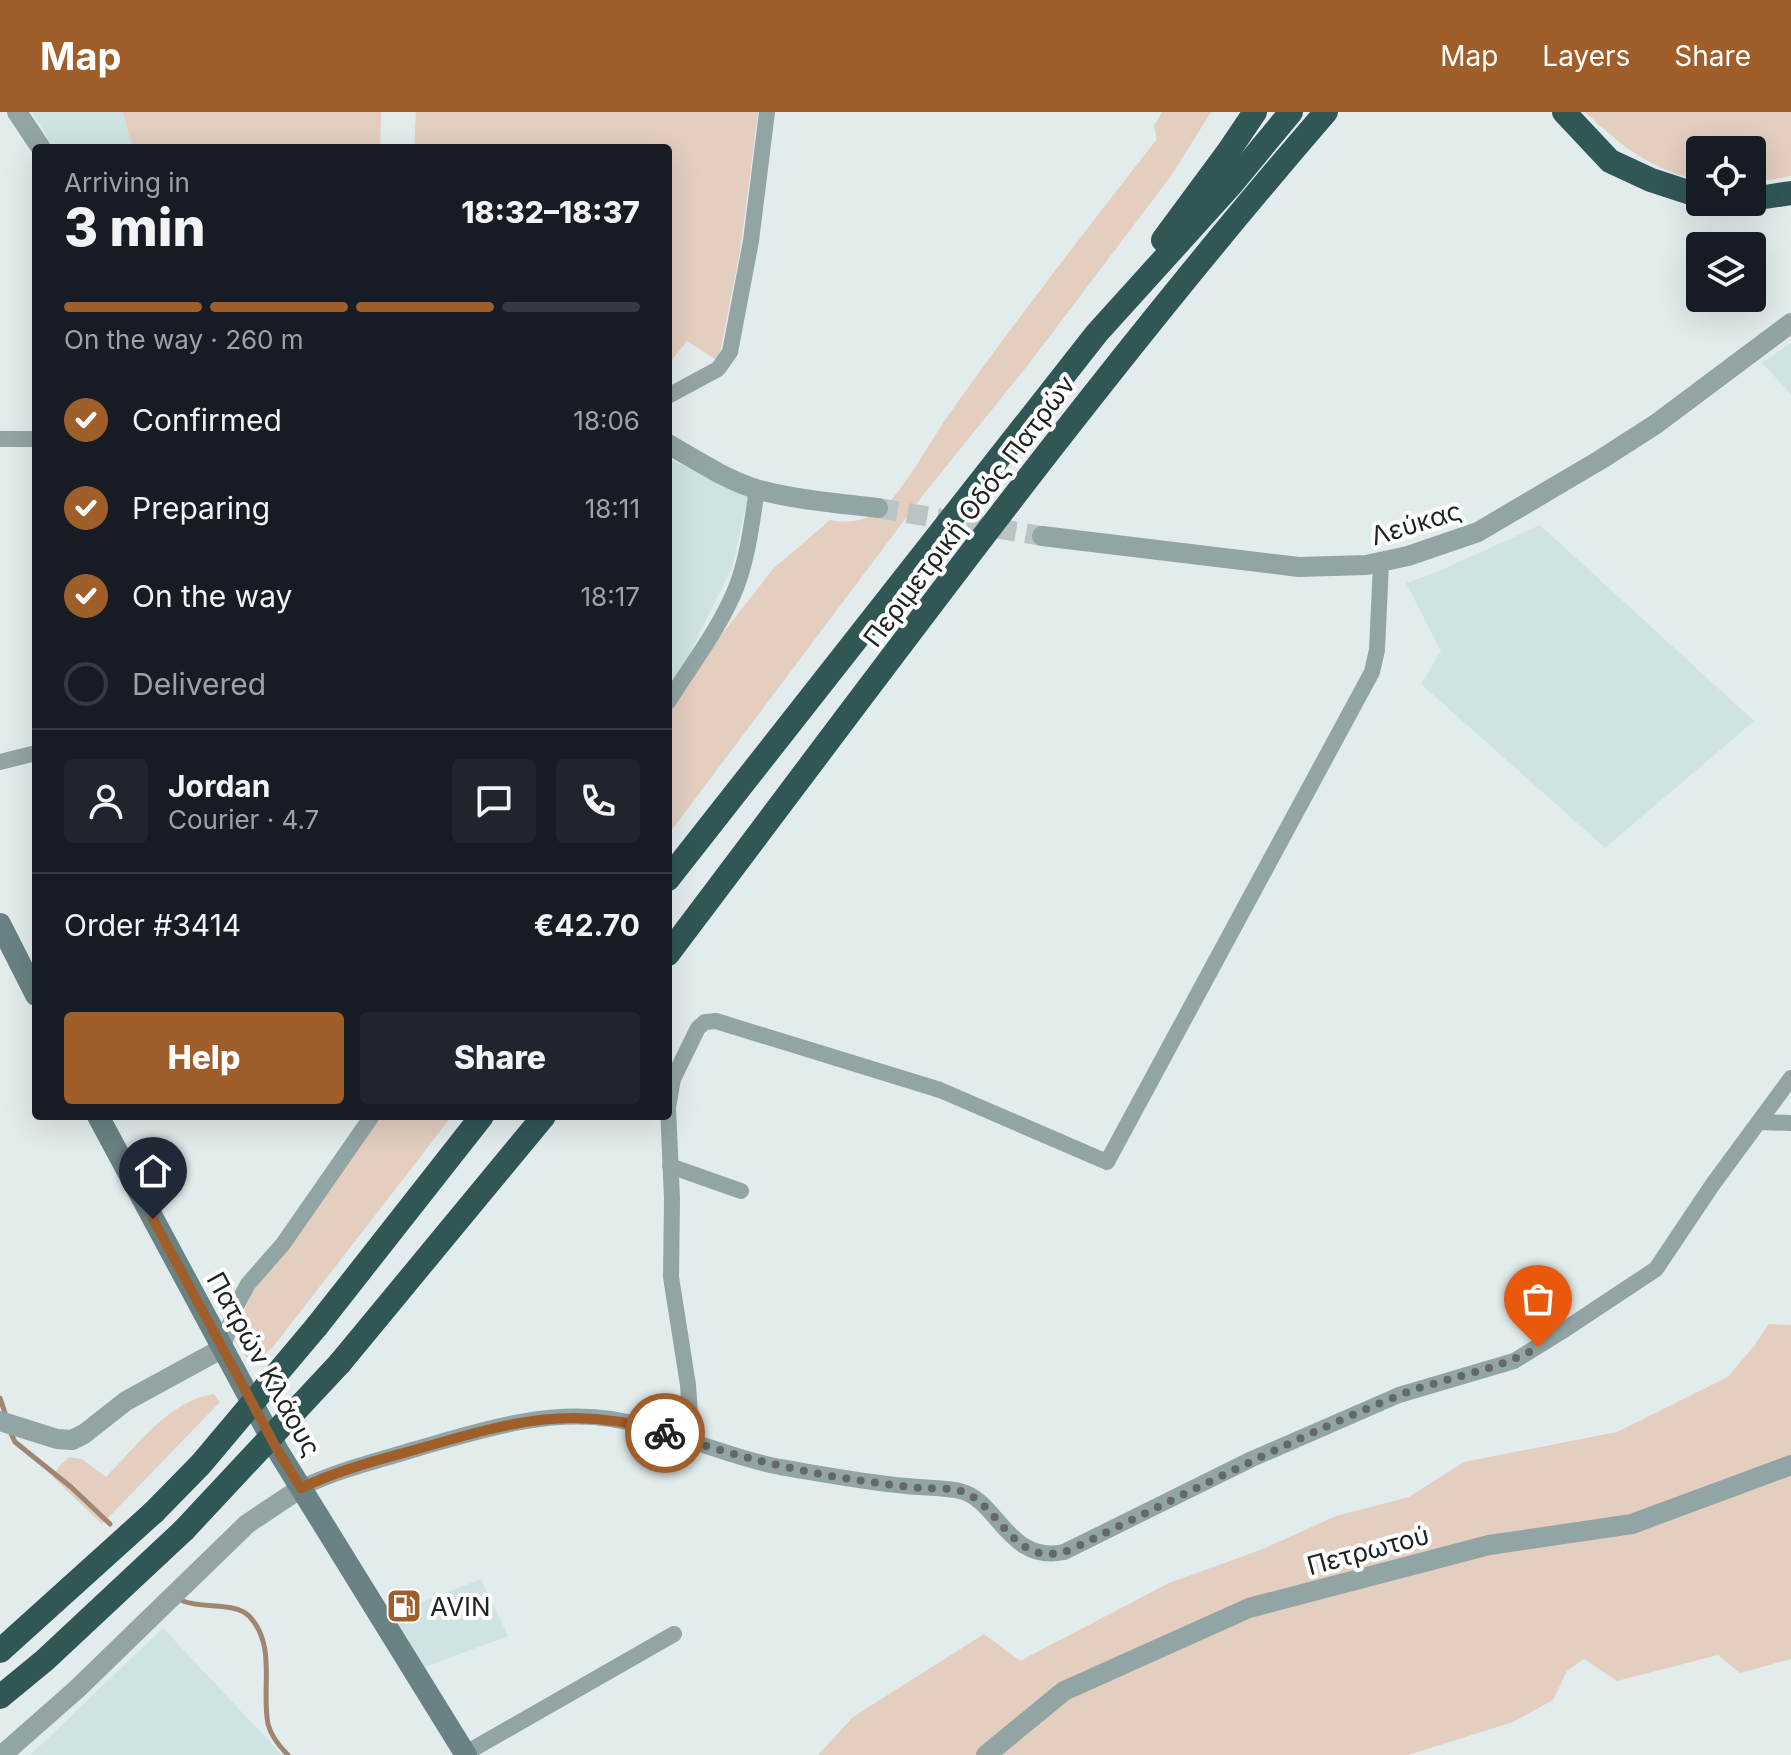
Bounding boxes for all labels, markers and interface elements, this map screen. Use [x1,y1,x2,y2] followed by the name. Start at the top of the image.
[40,33,121,79] text: Map
[1440,39,1498,73] text: Map
[1542,39,1630,73] text: Layers
[1674,39,1751,73] text: Share
[1686,136,1766,312] map controls
[1686,136,1766,216] button: locate
[64,167,190,198] text: Arriving in
[461,194,640,230] text: 18:32–18:37
[64,196,206,259] text: 3 min
[1686,232,1766,312] button: layers
[64,324,304,355] text: On the way · 260 m
[857,369,1081,653] street label: Περιμετρική Οδός Πατρών
[64,398,108,442] icon: check
[132,402,282,438] text: Confirmed
[573,405,640,436] text: 18:06
[64,486,108,530] icon: check
[132,490,270,526] text: Preparing
[585,493,640,524] text: 18:11
[1367,495,1465,551] street label: Λεύκας
[64,574,108,618] icon: check
[132,578,292,614] text: On the way
[581,581,640,612] text: 18:17
[132,666,266,702] text: Delivered
[64,759,148,843] button: person
[452,759,536,843] button: chat
[556,759,640,843] button: phone
[168,768,270,804] text: Jordan
[168,804,319,835] text: Courier · 4.7
[64,907,241,943] text: Order #3414
[534,907,640,943] text: €42.70
[64,1012,344,1104] button: Help
[360,1012,640,1104] button: Share
[119,1137,187,1219] pin
[131,1149,175,1193] icon: home
[1504,1265,1572,1347] pin
[201,1267,327,1461] street label: Πατρών Κλάους
[1516,1277,1560,1321] icon: bag
[625,1393,705,1473] courier
[643,1411,687,1455] icon: bike
[1303,1519,1433,1581] street label: Πετρωτού
[385,1587,423,1625] fuel station icon: AVIN
[430,1591,491,1622] place label: AVIN

